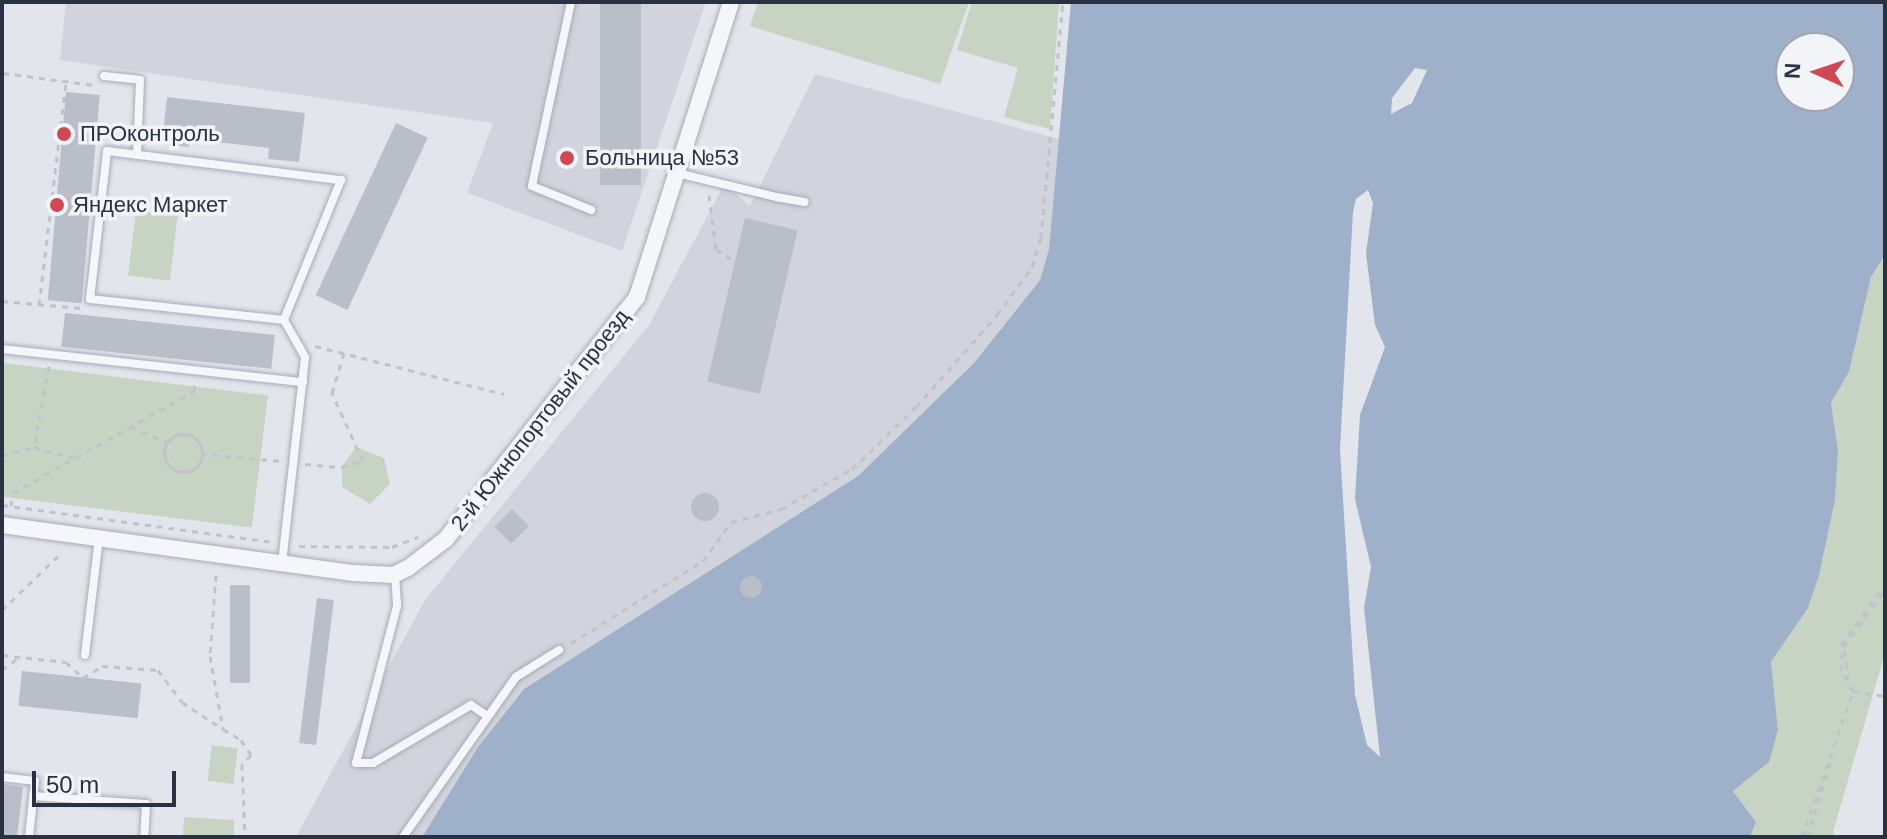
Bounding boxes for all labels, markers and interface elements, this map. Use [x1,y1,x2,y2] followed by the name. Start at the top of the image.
[1775,32,1855,112] north arrow
[1780,62,1805,79] text: N
[80,121,220,147] place label: ПРОконтроль
[55,125,73,143] marker: ПРОконтроль
[585,145,739,171] place label: Больница №53
[556,147,578,169] marker: Больница №53
[73,192,228,218] place label: Яндекс Маркет
[48,196,66,214] marker: Яндекс Маркет
[445,304,635,536] street label: 2-й Южнопортовый проезд
[36,755,180,805] scale bar
[46,771,99,798] text: 50 m

